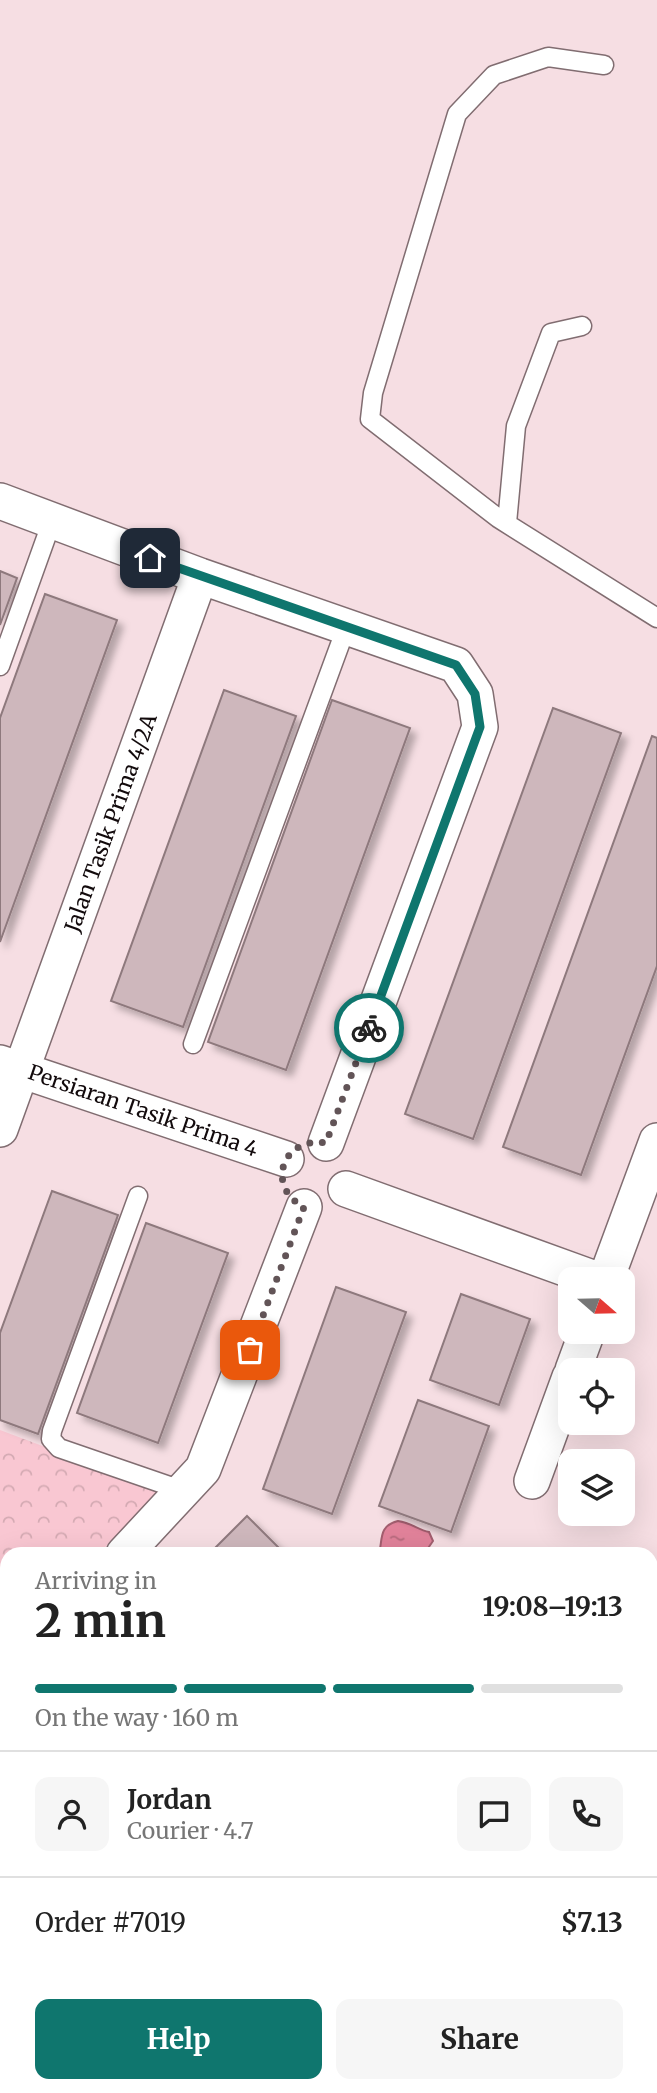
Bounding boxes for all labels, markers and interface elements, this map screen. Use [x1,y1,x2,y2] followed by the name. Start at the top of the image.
[120,528,180,588] pin
[131,539,169,577] icon: home
[58,710,163,937] street label: Jalan Tasik Prima 4/2A
[334,993,404,1063] courier
[350,1009,388,1047] icon: bike
[25,1058,262,1163] street label: Persiaran Tasik Prima 4
[558,1267,635,1344] north arrow
[558,1267,635,1526] map controls
[220,1320,280,1380] pin
[231,1331,269,1369] icon: bag
[558,1358,635,1435] button: locate
[558,1449,635,1526] button: layers
[35,1566,157,1595] text: Arriving in
[483,1590,623,1623] text: 19:08–19:13
[35,1592,166,1650] text: 2 min
[35,1703,239,1732] text: On the way · 160 m
[35,1777,109,1851] button: person
[457,1777,531,1851] button: chat
[549,1777,623,1851] button: phone
[127,1783,212,1816] text: Jordan
[127,1816,254,1845] text: Courier · 4.7
[35,1906,186,1939] text: Order #7019
[561,1906,623,1939] text: $7.13
[35,1999,322,2079] button: Help
[336,1999,623,2079] button: Share

